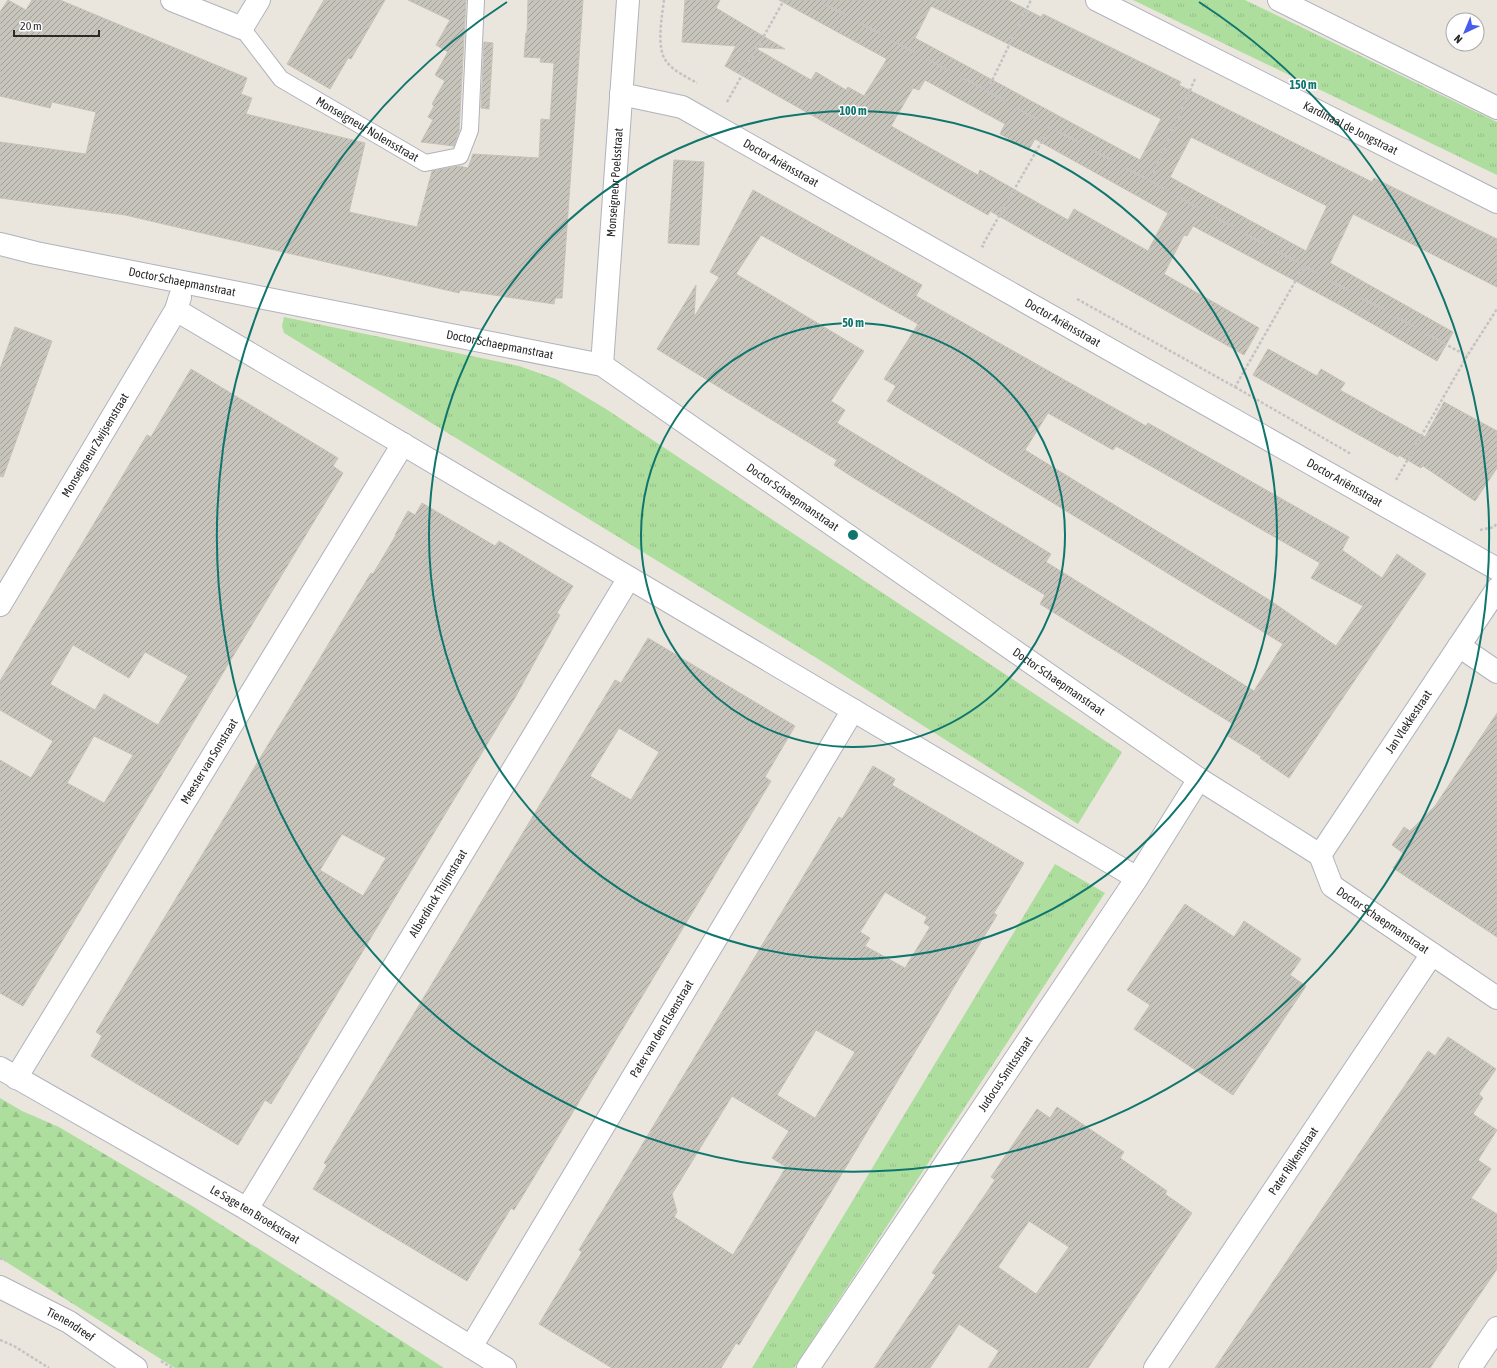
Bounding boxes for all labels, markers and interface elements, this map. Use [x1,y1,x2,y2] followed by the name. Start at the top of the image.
[14,12,99,38] scale bar
[1445,12,1485,52] north arrow
[20,19,42,33] text: 20 m
[1452,33,1465,46] text: N
[1289,78,1317,92] text: 150 m
[313,94,421,165] street label: Monseigneur Nolensstraat
[1301,98,1401,158] street label: Kardinaal de Jongstraat
[839,104,867,118] text: 100 m
[604,127,626,238] street label: Monseigneur Poelsstraat
[741,136,821,190] street label: Doctor Ariënsstraat
[127,264,237,299] street label: Doctor Schaepmanstraat
[1023,296,1103,350] street label: Doctor Ariënsstraat
[842,316,864,330] text: 50 m
[445,327,555,362] street label: Doctor Schaepmanstraat
[59,390,132,500] street label: Monseigneur Zwijsenstraat
[1304,456,1385,510] street label: Doctor Ariënsstraat
[744,460,842,534] street label: Doctor Schaepmanstraat
[846,528,860,542] centre of rings
[1010,645,1108,719] street label: Doctor Schaepmanstraat
[1383,687,1435,756] street label: Jan Vlekkestraat
[178,716,241,806] street label: Meester van Sonstraat
[406,846,470,940] street label: Alberdinck Thijmstraat
[1334,884,1432,957] street label: Doctor Schaepmanstraat
[627,977,697,1080] street label: Pater van den Elsenstraat
[975,1034,1036,1114] street label: Judocus Smitsstraat
[1266,1124,1321,1198] street label: Pater Rijkenstraat
[208,1182,303,1247] street label: Le Sage ten Broekstraat
[44,1305,98,1345] street label: Tienendreef

